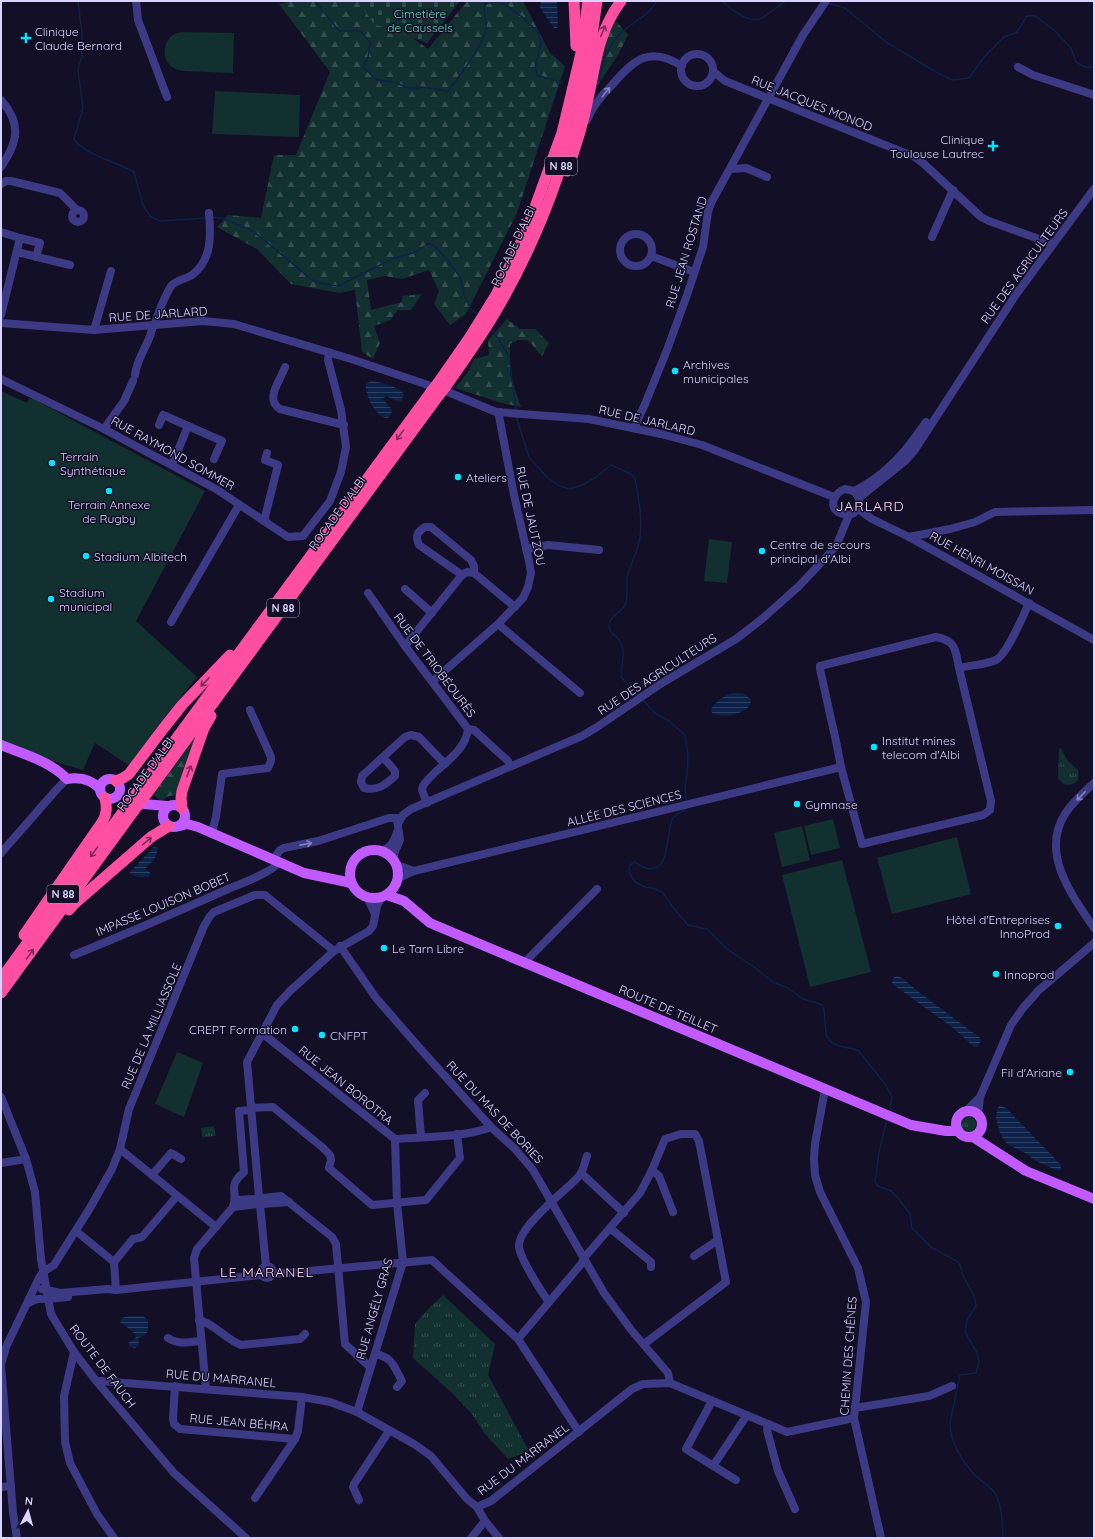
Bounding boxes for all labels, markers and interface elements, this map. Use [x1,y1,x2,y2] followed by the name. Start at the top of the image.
[387,6,453,35] park label: Cimetière de Caussels
[35,24,122,53] place label: Clinique Claude Bernard
[600,26,608,38] one-way arrow
[20,32,32,44] marker: Clinique Claude Bernard
[749,72,875,134] street label: RUE JACQUES MONOD
[601,87,610,97] one-way arrow
[890,132,984,161] place label: Clinique Toulouse Lautrec
[987,140,999,152] marker: Clinique Toulouse Lautrec
[545,157,577,175] road number: N 88
[662,194,710,310] street label: RUE JEAN ROSTAND
[488,203,538,289] street label: ROCADE D'ALBI
[977,205,1071,326] street label: RUE DES AGRICULTEURS
[108,303,208,325] street label: RUE DE JARLARD
[683,357,749,386] place label: Archives municipales
[670,366,680,376] marker: Archives municipales
[597,402,697,438] street label: RUE DE JARLARD
[109,413,237,493] street label: RUE RAYMOND SOMMER
[395,429,404,440] one-way arrow
[60,449,126,478] place label: Terrain Synthétique
[47,458,57,468] marker: Terrain Synthétique
[513,465,549,567] street label: RUE DE JAUTZOU
[466,470,507,485] place label: Ateliers
[453,472,463,482] marker: Ateliers
[305,473,369,553] street label: ROCADE D'ALBI
[104,486,114,496] marker: Terrain Annexe de Rugby
[68,497,150,526] place label: Terrain Annexe de Rugby
[835,497,905,515] district label: JARLARD
[927,528,1037,598] street label: RUE HENRI MOISSAN
[770,537,871,566] place label: Centre de secours principal d'Albi
[757,546,767,556] marker: Centre de secours principal d'Albi
[94,549,187,564] place label: Stadium Albitech
[81,551,91,561] marker: Stadium Albitech
[59,585,112,614] place label: Stadium municipal
[46,594,56,604] marker: Stadium municipal
[267,599,299,617] road number: N 88
[391,610,479,720] street label: RUE DE TRIOBÉOURÈS
[595,630,719,718] street label: RUE DES AGRICULTEURS
[200,677,210,687] one-way arrow
[882,733,960,762] place label: Institut mines telecom d'Albi
[113,734,177,814] street label: ROCADE D'ALBI
[869,742,879,752] marker: Institut mines telecom d'Albi
[185,765,193,777] one-way arrow
[565,786,683,829] street label: ALLÉE DES SCIENCES
[1076,791,1086,801] one-way arrow
[805,797,858,812] place label: Gymnase
[792,799,802,809] marker: Gymnase
[141,836,152,845] one-way arrow
[299,839,312,847] one-way arrow
[90,846,98,857] one-way arrow
[93,869,233,939] street label: IMPASSE LOUISON BOBET
[47,885,79,903] road number: N 88
[946,912,1050,941] place label: Hôtel d'Entreprises InnoProd
[1053,921,1063,931] marker: Hôtel d'Entreprises InnoProd
[392,941,464,956] place label: Le Tarn Libre
[379,943,389,953] marker: Le Tarn Libre
[26,949,34,960] one-way arrow
[118,961,184,1091] street label: RUE DE LA MILLIASSOLE
[1004,967,1054,982] place label: Innoprod
[991,969,1001,979] marker: Innoprod
[616,981,720,1037] street label: ROUTE DE TEILLET
[189,1022,287,1037] place label: CREPT Formation
[290,1024,300,1034] marker: CREPT Formation
[330,1028,368,1043] place label: CNFPT
[317,1030,327,1040] marker: CNFPT
[296,1042,396,1128] street label: RUE JEAN BOROTRA
[443,1057,547,1167] street label: RUE DU MAS DE BORIES
[1001,1065,1062,1080] place label: Fil d'Ariane
[1065,1067,1075,1077] marker: Fil d'Ariane
[352,1256,396,1361] street label: RUE ANGÉLY GRAS
[220,1263,314,1281] district label: LE MARANEL
[836,1296,860,1416] street label: CHEMIN DES CHÊNES
[67,1321,139,1411] street label: ROUTE DE FAUCH
[165,1366,277,1390] street label: RUE DU MARRANEL
[189,1410,289,1434] street label: RUE JEAN BÉHRA
[474,1419,572,1498] street label: RUE DU MARRANEL
[8,1491,48,1531] north arrow
[24,1494,34,1508] text: N

